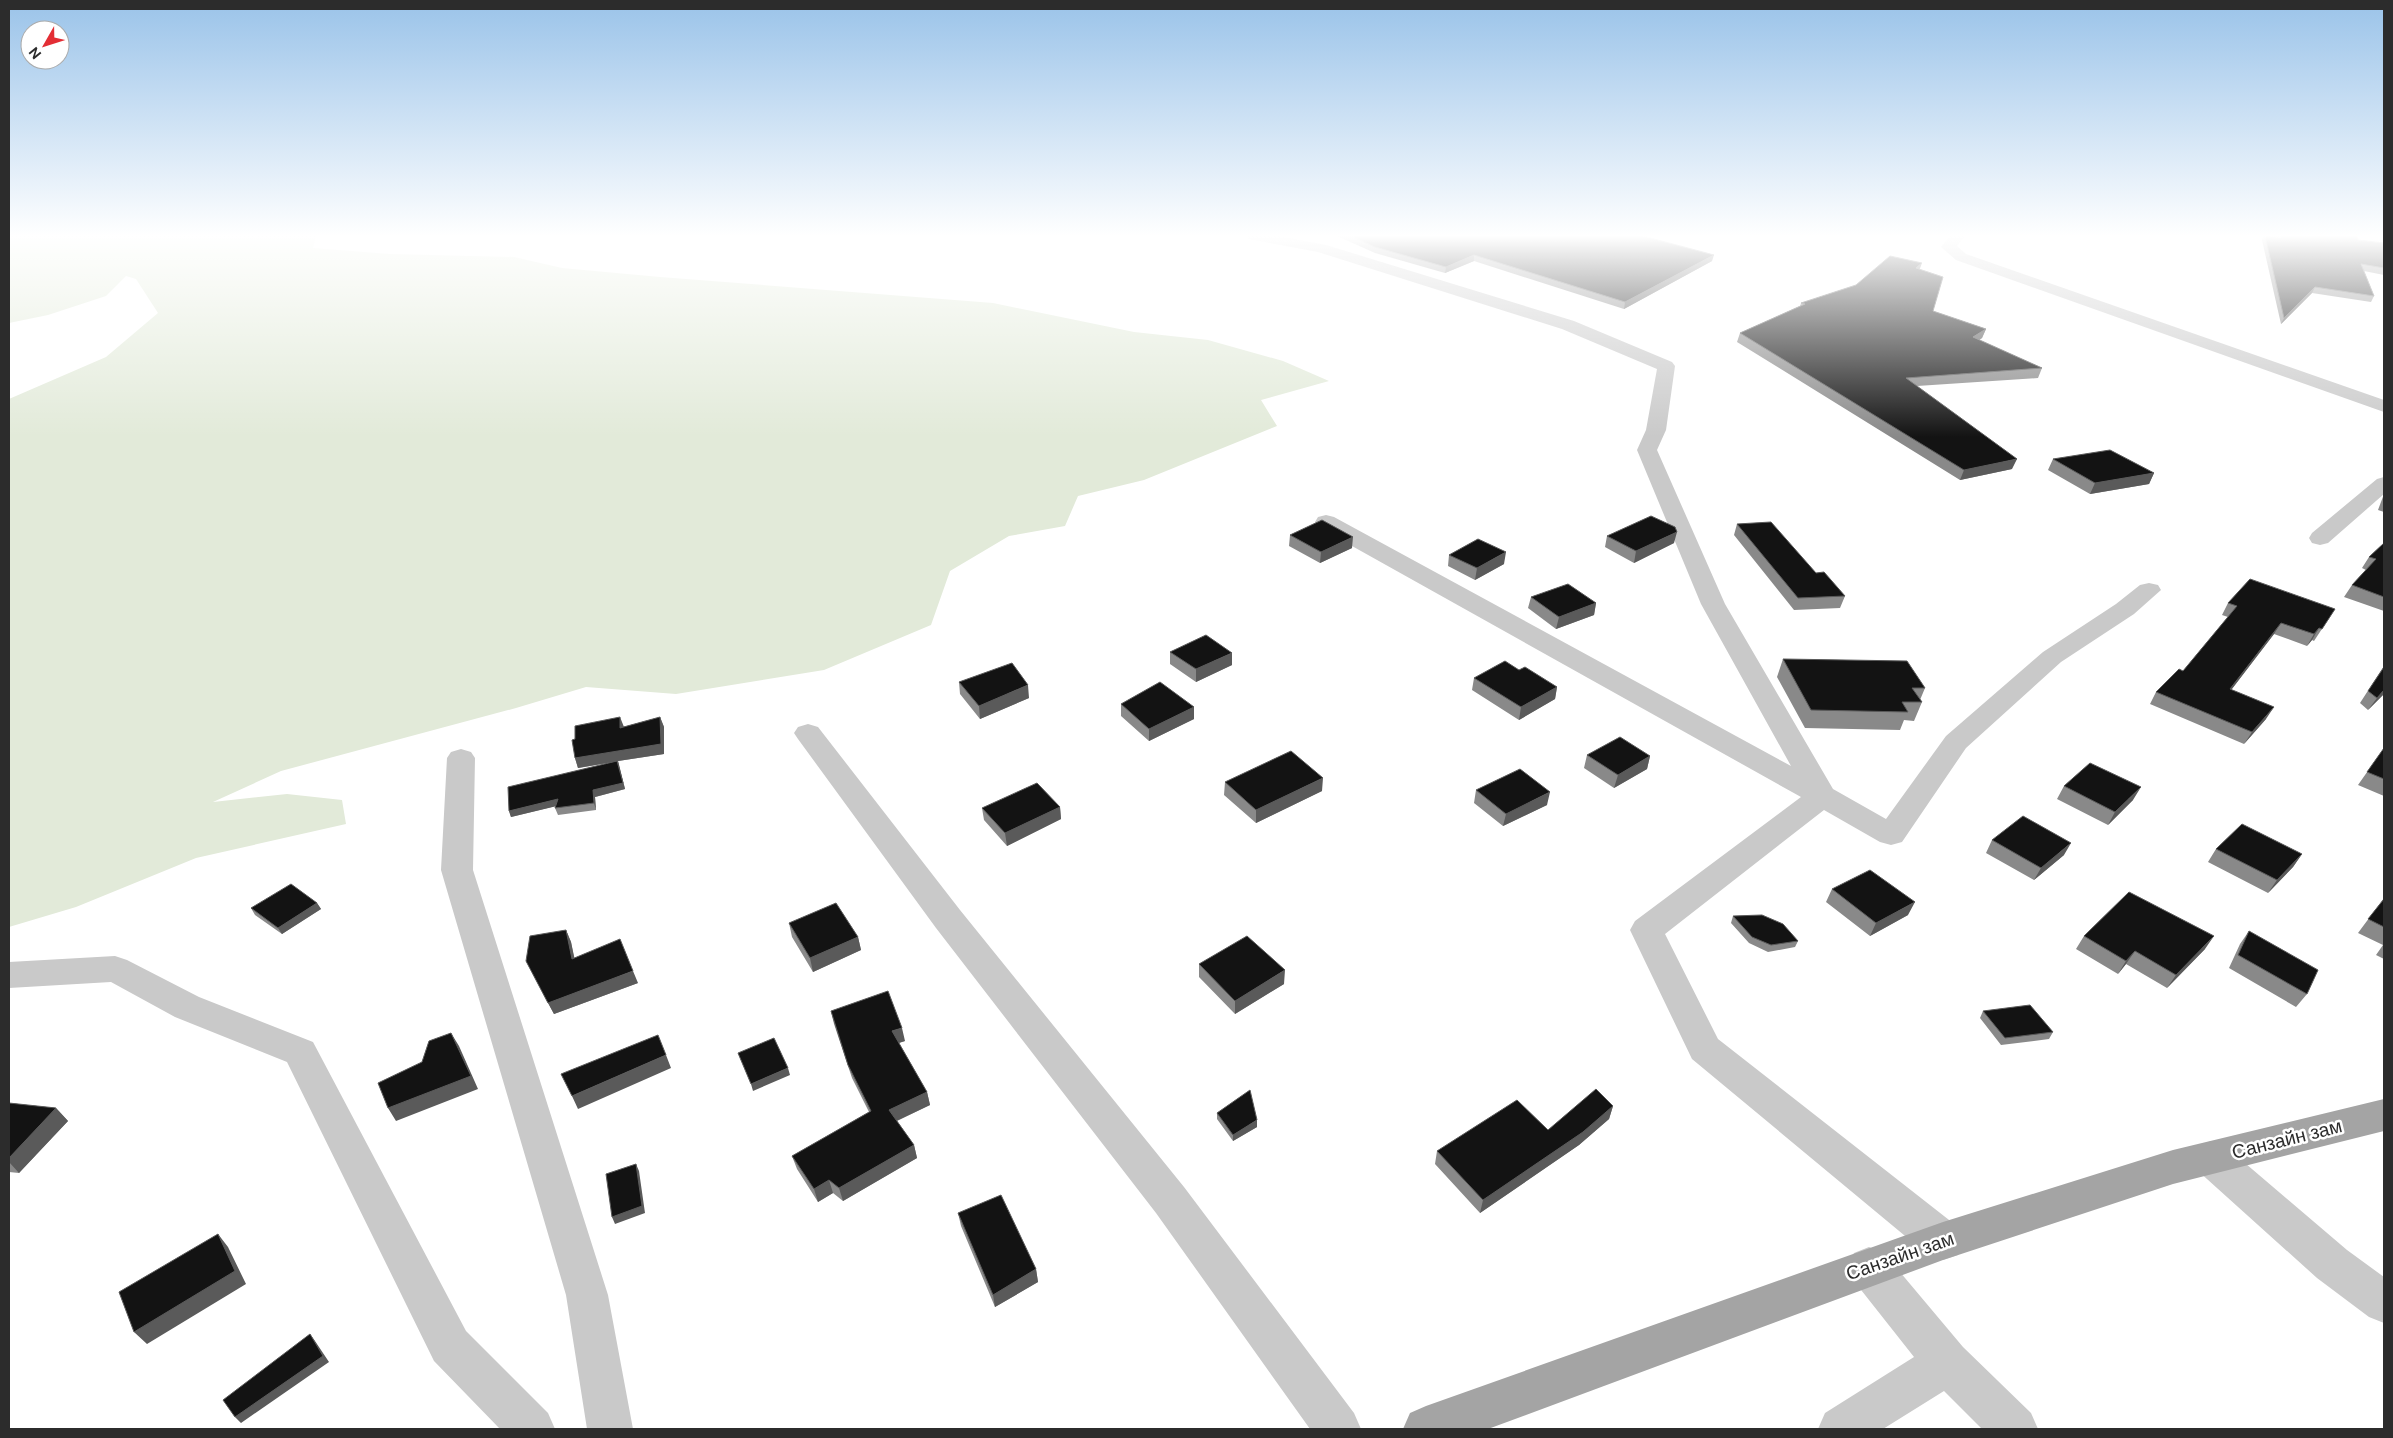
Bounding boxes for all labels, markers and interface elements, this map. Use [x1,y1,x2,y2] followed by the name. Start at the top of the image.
[20,20,70,70] north arrow
[25,44,45,63] text: N
[2229,1113,2345,1165] street label: Санзайн зам
[1843,1226,1957,1286] street label: Санзайн зам

